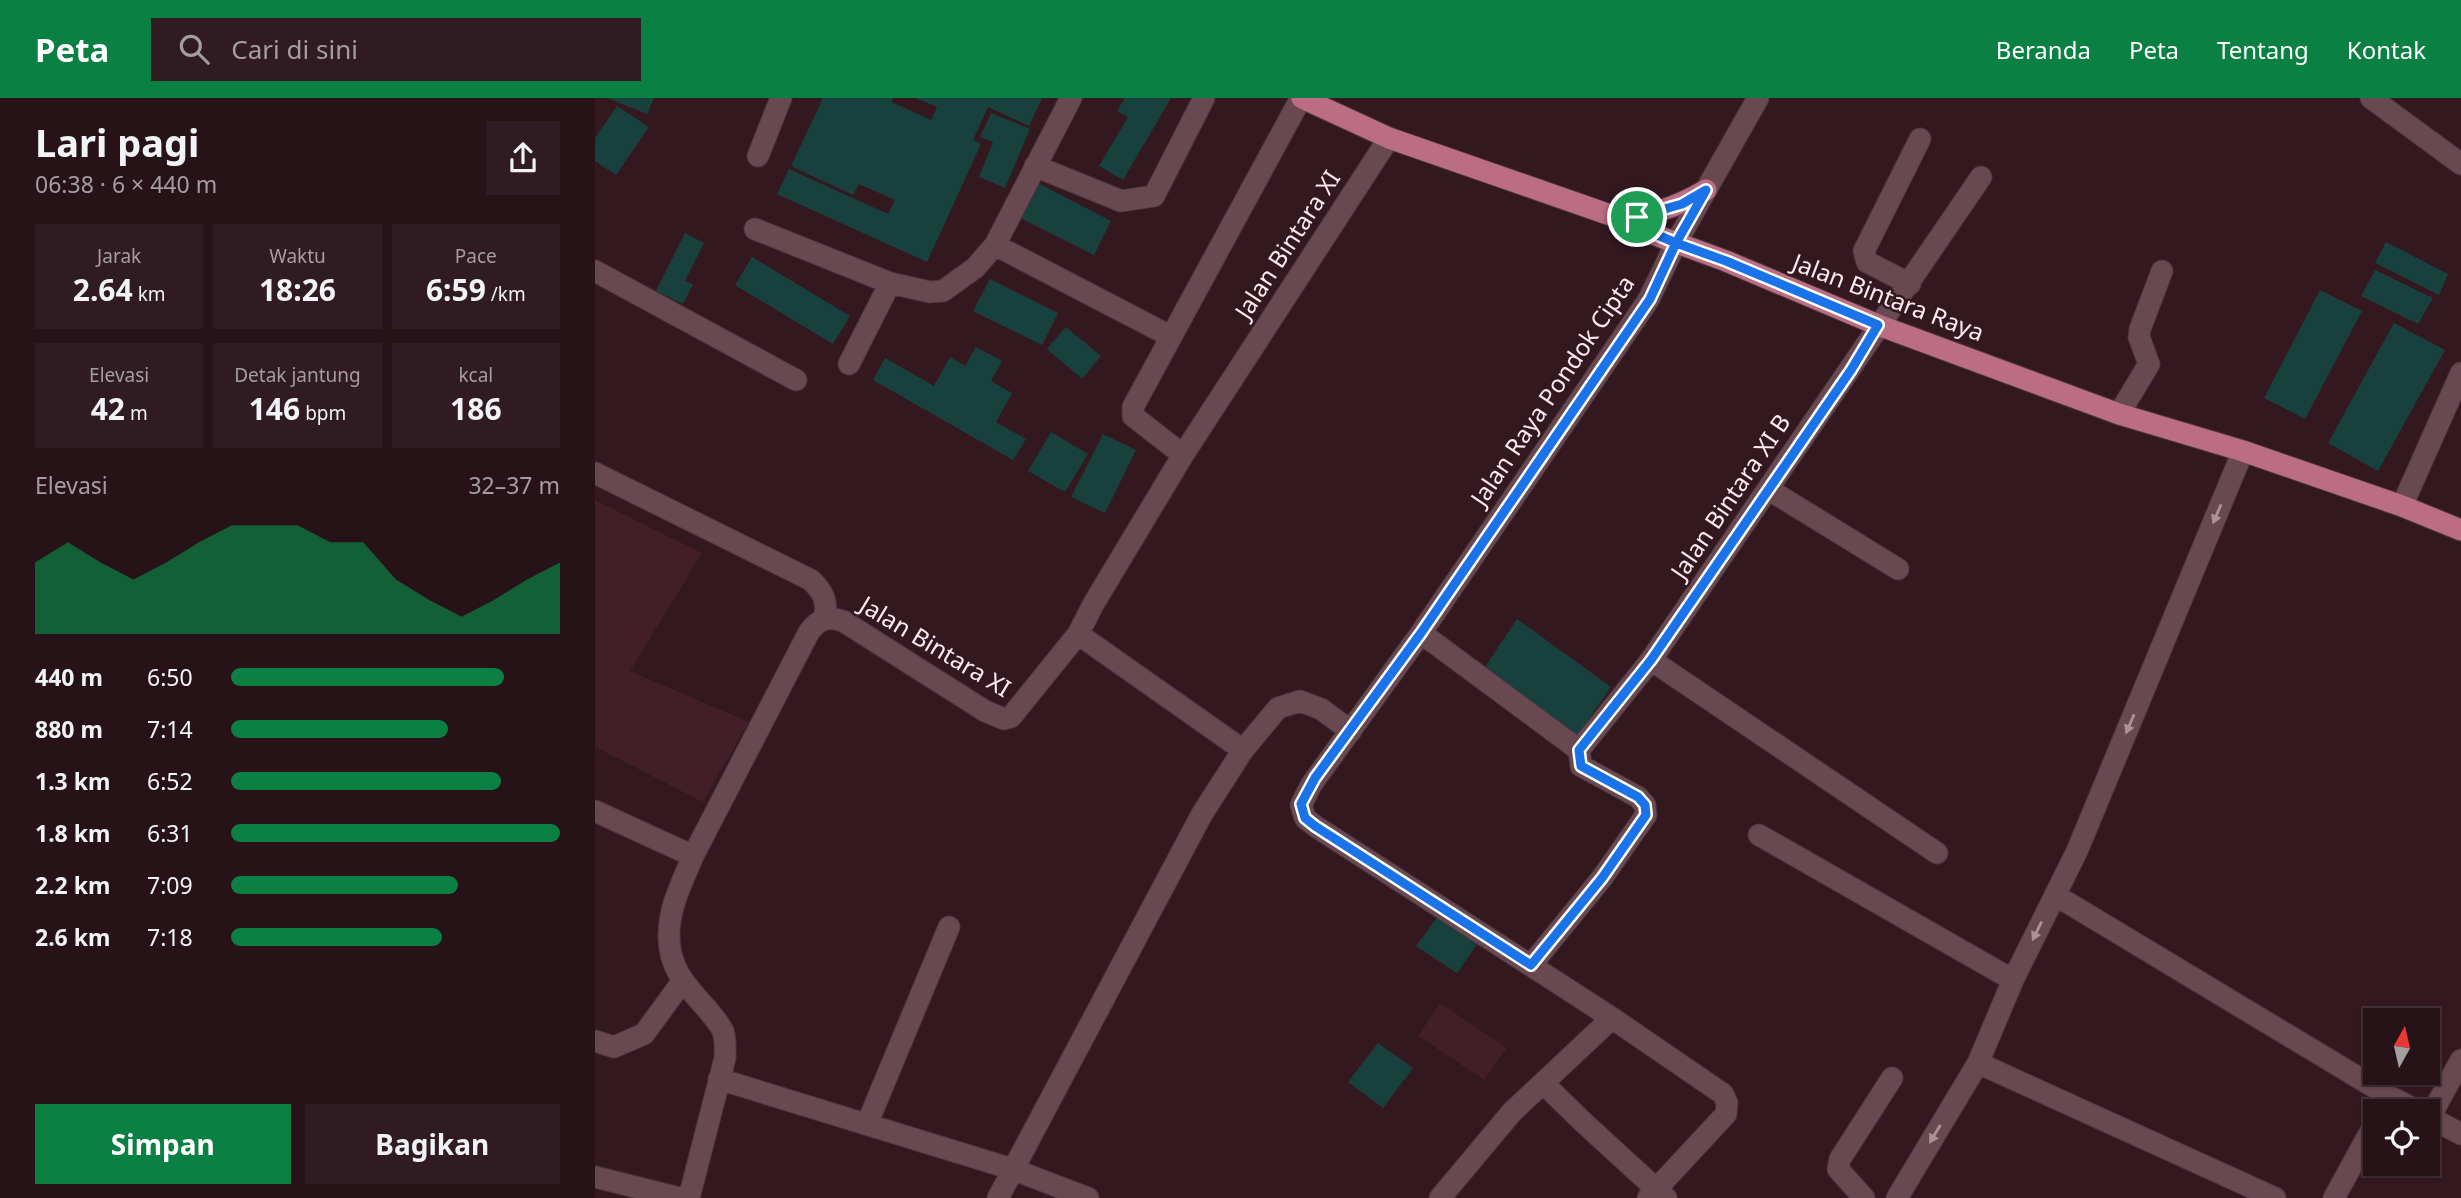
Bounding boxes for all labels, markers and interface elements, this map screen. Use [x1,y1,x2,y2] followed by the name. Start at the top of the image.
[151,18,641,81] search box
[35,27,109,72] text: Peta
[175,30,213,68] icon: search
[231,31,358,67] text: Cari di sini
[1996,33,2091,66] text: Beranda
[2129,33,2179,66] text: Peta
[2217,33,2309,66] text: Tentang
[2347,33,2426,66] text: Kontak
[35,116,199,168] text: Lari pagi
[486,121,560,195] button: share
[1225,164,1347,326] street label: Jalan Bintara XI
[35,168,217,200] text: 06:38 · 6 × 440 m
[1607,187,1667,247] pin
[1618,198,1656,236] icon: arrive
[97,243,141,269] text: Jarak
[269,243,326,269] text: Waktu
[455,243,497,269] text: Pace
[1786,244,1989,348] street label: Jalan Bintara Raya
[1461,268,1641,514] street label: Jalan Raya Pondok Cipta
[73,269,133,310] text: 2.64
[259,269,336,310] text: 18:26
[426,269,486,310] text: 6:59
[133,281,166,307] text: km
[486,281,526,307] text: /km
[89,362,149,388] text: Elevasi
[234,362,361,388] text: Detak jantung
[458,362,493,388] text: kcal
[91,388,125,429] text: 42
[249,388,300,429] text: 146
[450,388,502,429] text: 186
[125,400,148,426] text: m
[300,400,346,426] text: bpm
[1661,407,1797,587] street label: Jalan Bintara XI B
[35,469,108,501] text: Elevasi
[468,469,560,501] text: 32–37 m
[2211,503,2222,524] one-way arrow
[852,587,1017,704] street label: Jalan Bintara XI
[35,661,103,693] text: 440 m
[147,661,193,693] text: 6:50
[35,713,103,745] text: 880 m
[147,713,193,745] text: 7:14
[2124,713,2135,734] one-way arrow
[35,765,110,797] text: 1.3 km
[147,765,193,797] text: 6:52
[35,817,110,849] text: 1.8 km
[147,817,193,849] text: 6:31
[35,869,110,901] text: 2.2 km
[147,869,193,901] text: 7:09
[35,921,110,953] text: 2.6 km
[147,921,193,953] text: 7:18
[2032,921,2043,941] one-way arrow
[2363,1008,2439,1085] north arrow
[2363,1008,2440,1176] map controls
[2363,1099,2440,1176] button: locate
[35,1104,291,1184] button: Simpan
[305,1104,560,1184] button: Bagikan
[1929,1125,1942,1144] one-way arrow

